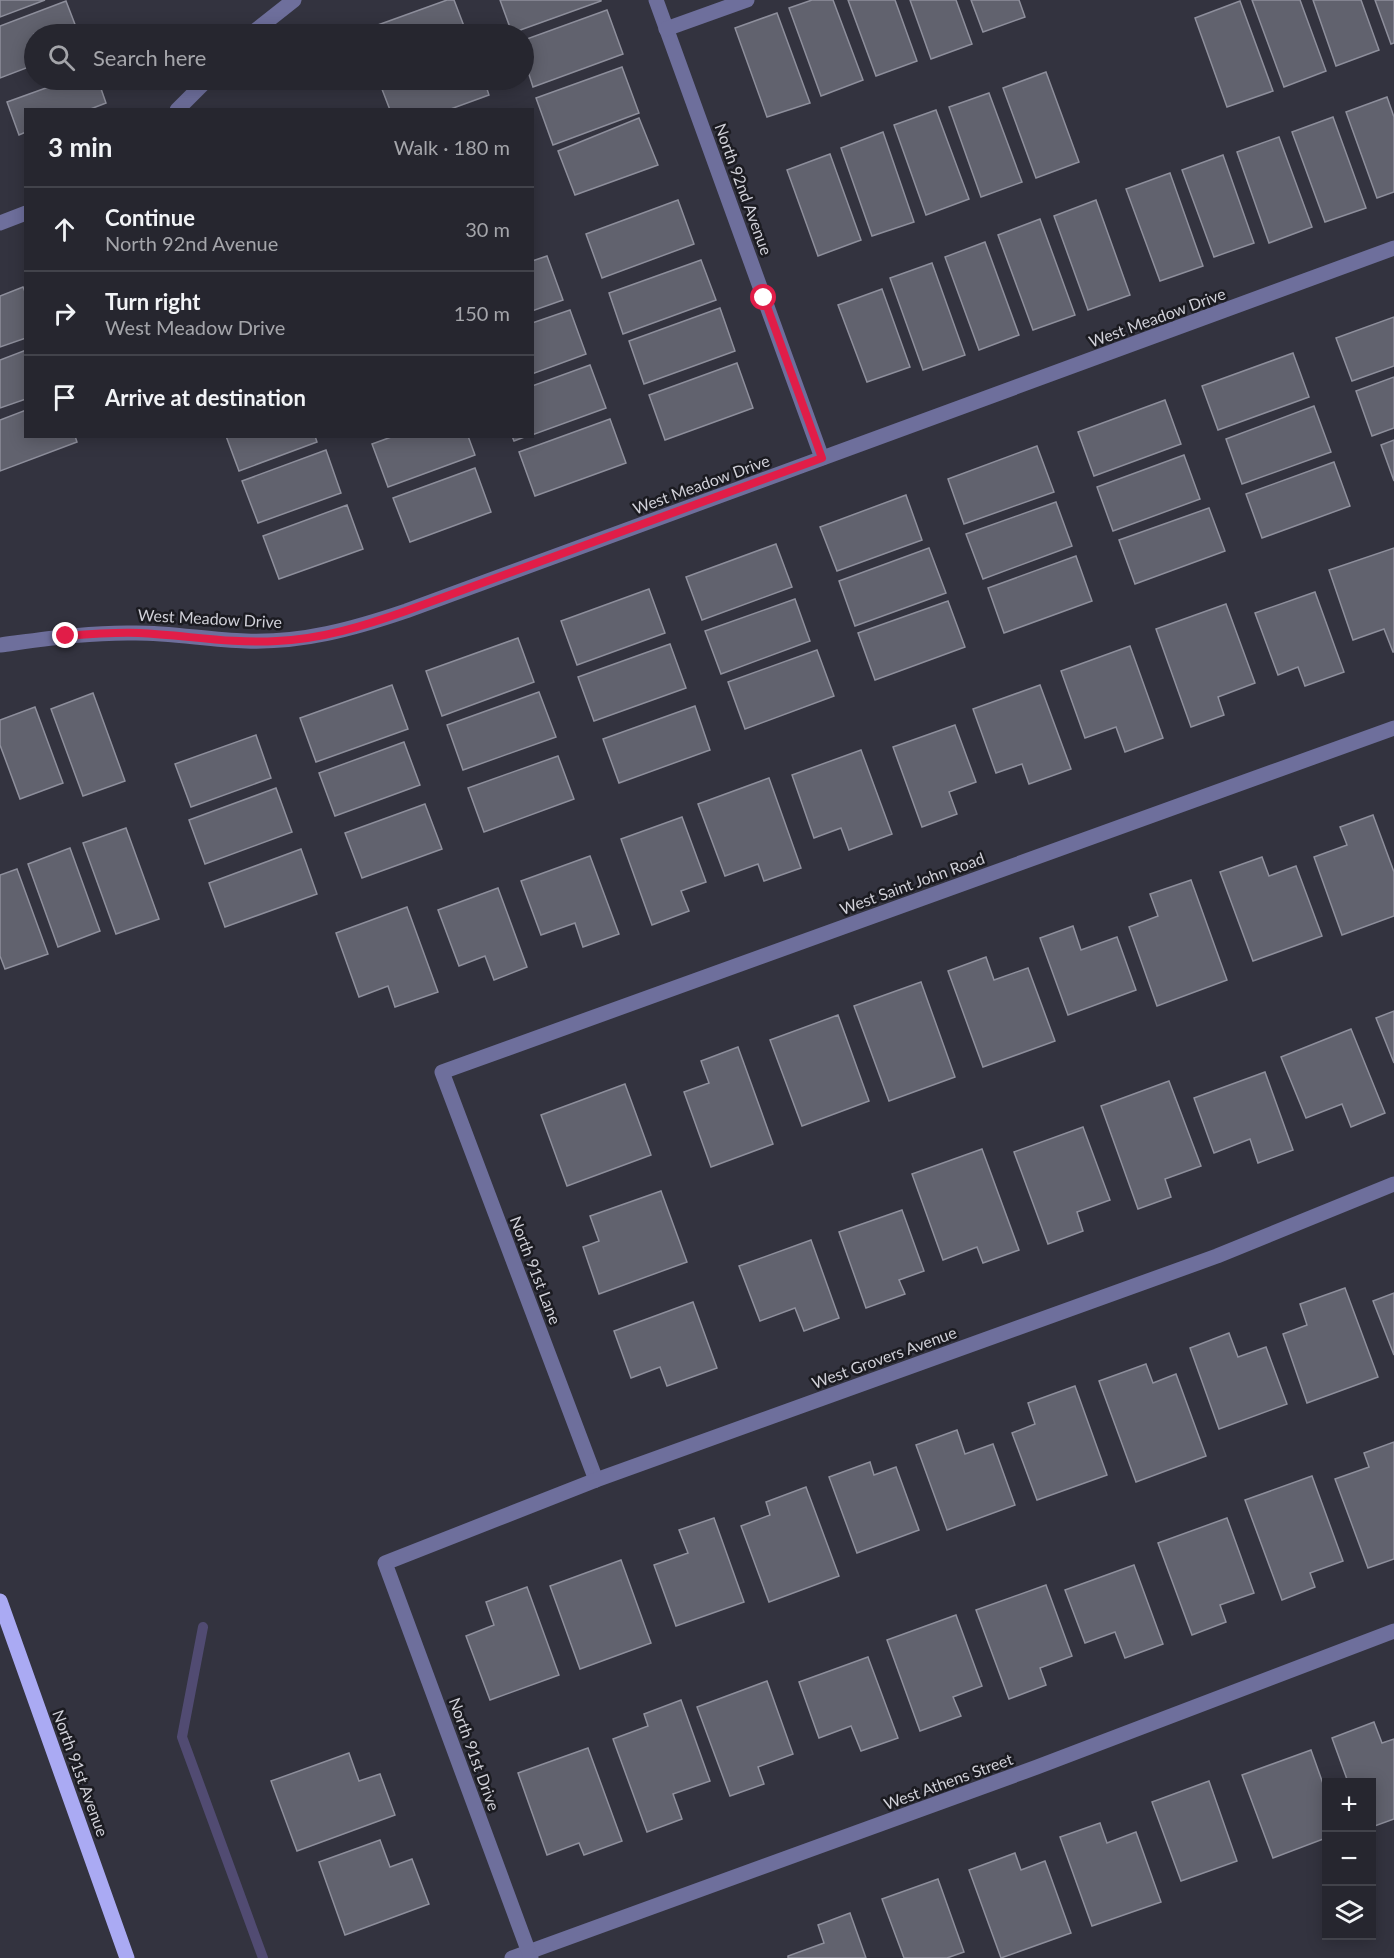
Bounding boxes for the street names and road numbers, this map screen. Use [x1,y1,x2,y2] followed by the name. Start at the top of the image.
[711,121,777,257] street label: North 92nd Avenue
[1086,283,1228,351] street label: West Meadow Drive
[630,450,772,518] street label: West Meadow Drive
[137,605,283,631] street label: West Meadow Drive
[837,848,987,918] street label: West Saint John Road
[507,1213,565,1327] street label: North 91st Lane
[809,1322,959,1392] street label: West Grovers Avenue
[446,1695,504,1813] street label: North 91st Drive
[49,1707,113,1839] street label: North 91st Avenue
[881,1749,1015,1813] street label: West Athens Street

